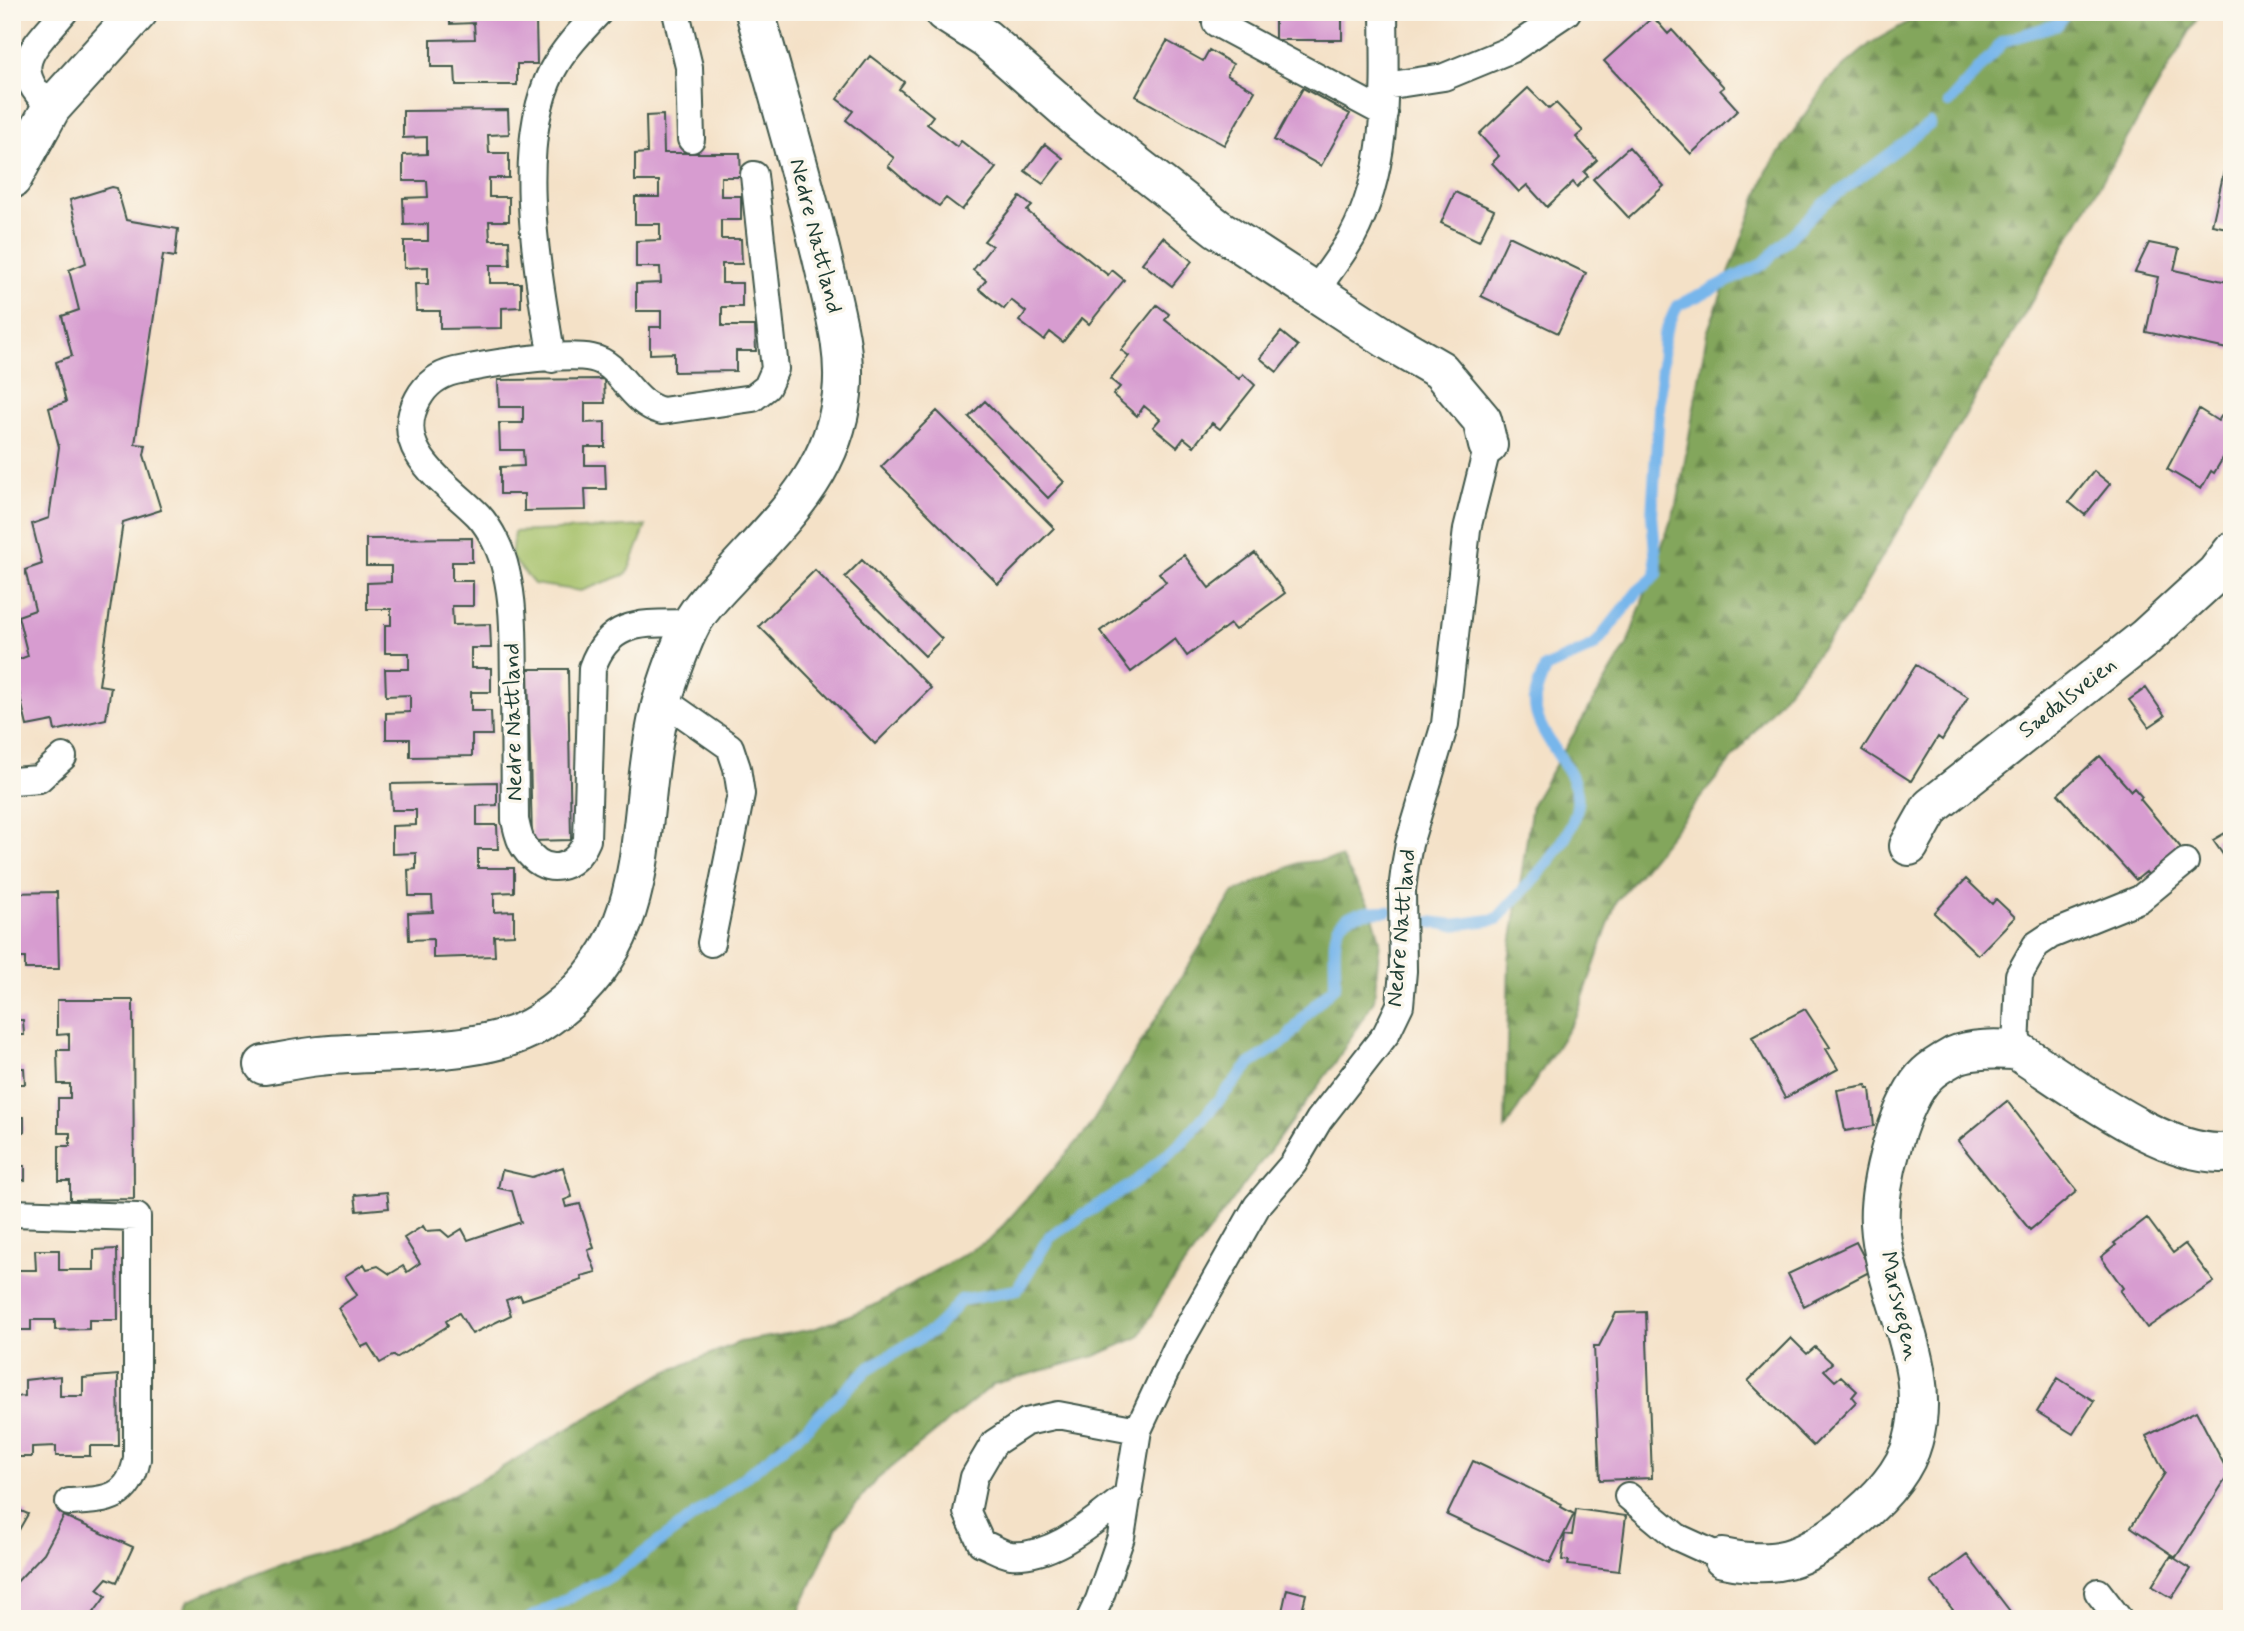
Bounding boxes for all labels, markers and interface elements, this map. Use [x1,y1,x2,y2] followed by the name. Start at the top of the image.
[781,155,849,317] street label: Nedre Nattland
[498,642,530,802] street label: Nedre Nattland
[2013,650,2123,746] street label: Sædalsveien
[1380,848,1424,1008] street label: Nedre Nattland
[1870,1248,1926,1364] street label: Marsvegen

